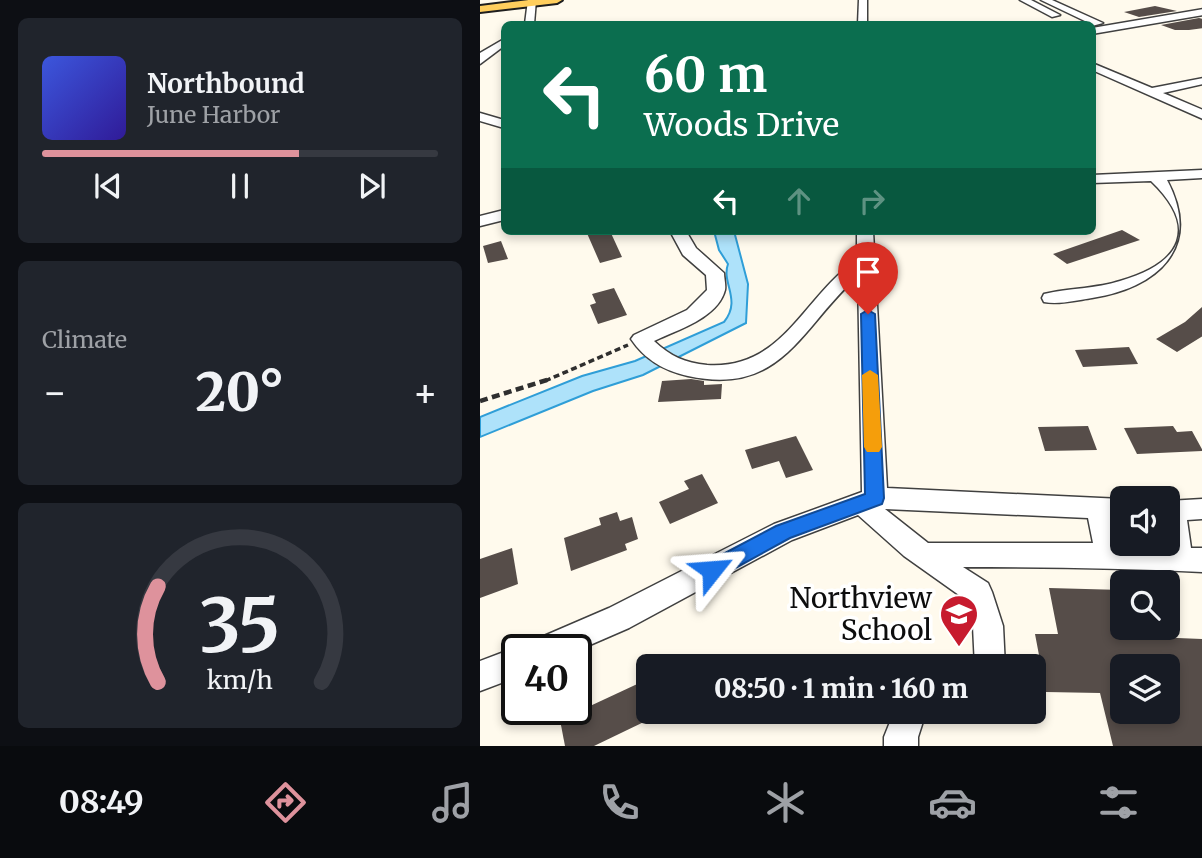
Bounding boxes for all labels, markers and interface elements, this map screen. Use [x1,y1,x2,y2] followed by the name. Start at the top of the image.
[644,44,767,105] text: 60 m
[529,49,620,140] icon: left
[147,67,305,100] text: Northbound
[147,100,280,129] text: June Harbor
[644,105,839,145] text: Woods Drive
[89,167,127,205] icon: previous
[221,167,259,205] icon: pause
[353,167,391,205] icon: next
[707,182,745,220] icon: left
[780,182,818,220] icon: ahead
[853,182,891,220] icon: right
[838,242,898,314] pin
[849,253,887,291] icon: arrive
[42,325,127,354] text: Climate
[196,360,284,425] text: 20°
[42,369,67,416] text: −
[413,369,438,416] text: +
[1110,486,1180,724] map controls
[1110,486,1180,556] button: sound
[675,533,749,607] position arrow
[1110,570,1180,640] button: search
[200,580,280,672] text: 35
[790,580,932,648] place label: Northview School
[938,593,980,648] school or university icon: Northview School
[501,634,592,725] speed limit sign: 40
[1110,654,1180,724] button: layers
[207,663,273,695] text: km/h
[714,672,968,705] text: 08:50 · 1 min · 160 m
[261,778,310,827] icon: directions
[428,778,477,827] icon: music
[595,778,644,827] icon: phone
[761,778,810,827] icon: climate
[928,778,977,827] icon: car
[1094,778,1143,827] icon: filters
[59,782,144,822] text: 08:49

